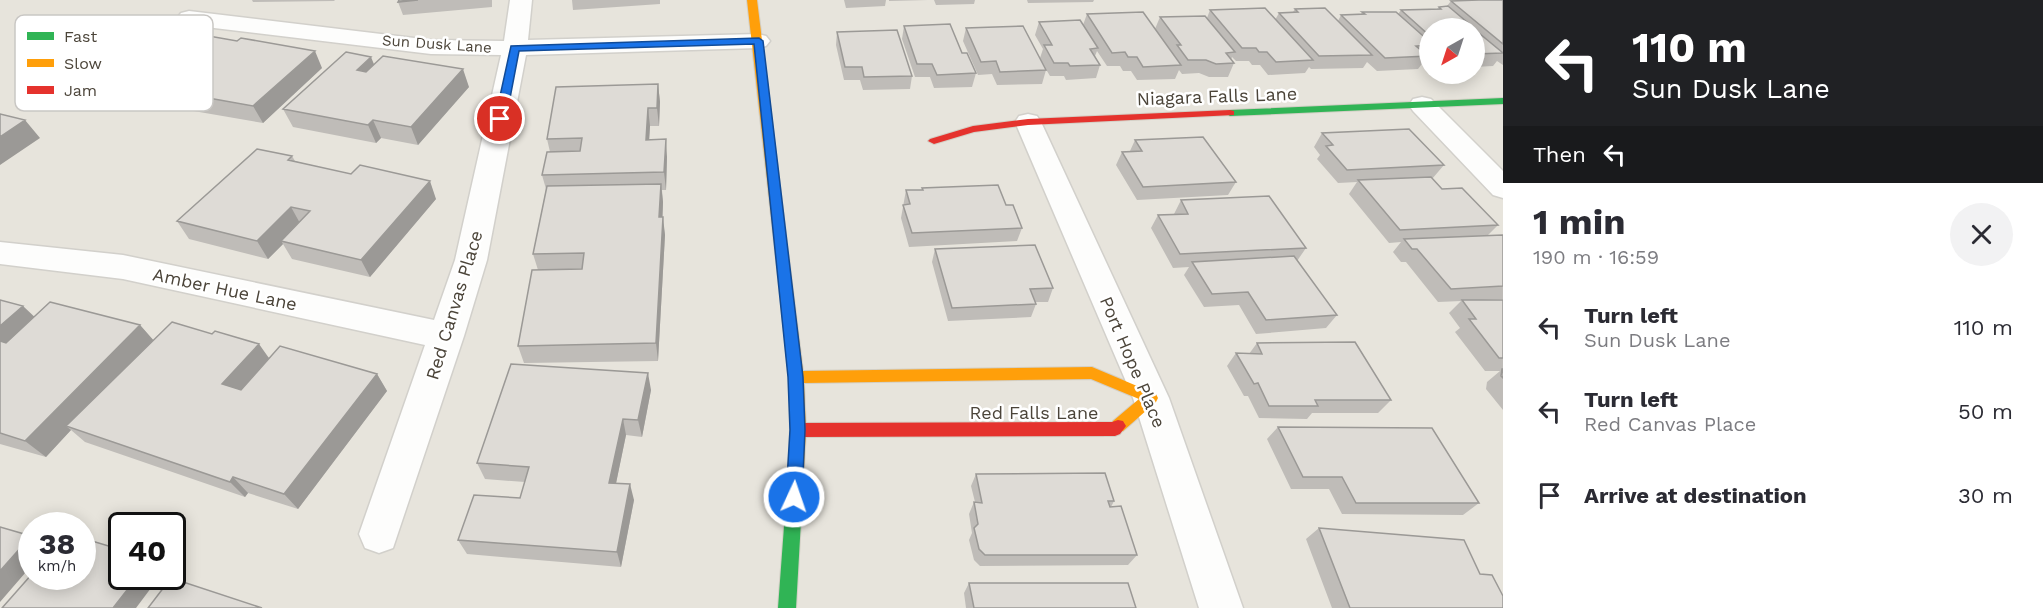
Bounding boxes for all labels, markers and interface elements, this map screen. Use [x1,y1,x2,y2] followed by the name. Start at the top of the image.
[15,15,213,111] legend
[1419,18,1485,84] north arrow
[1419,18,1485,84] map controls
[1632,23,1747,72] text: 110 m
[1533,24,1611,102] icon: left
[64,27,97,46] text: Fast
[382,31,492,57] street label: Sun Dusk Lane
[64,54,102,73] text: Slow
[1632,73,1830,105] text: Sun Dusk Lane
[64,81,97,100] text: Jam
[1137,83,1297,109] street label: Niagara Falls Lane
[474,93,525,144] pin
[483,102,516,135] icon: arrive
[1598,138,1631,171] icon: left
[1533,142,1586,167] text: Then
[1533,201,1625,243] text: 1 min
[1950,203,2013,266] button: close
[421,228,487,382] street label: Red Canvas Place
[1533,245,1659,269] text: 190 m · 16:59
[151,263,299,315] street label: Amber Hue Lane
[1096,293,1170,431] street label: Port Hope Place
[1584,303,1678,328] text: Turn left
[1533,311,1566,344] icon: left
[1954,315,2013,340] text: 110 m
[1584,328,1730,352] text: Sun Dusk Lane
[1584,387,1678,412] text: Turn left
[1533,395,1566,428] icon: left
[1958,399,2013,424] text: 50 m
[970,402,1098,423] street label: Red Falls Lane
[1584,412,1756,436] text: Red Canvas Place
[762,465,826,529] position arrow
[1533,479,1566,512] icon: arrive
[1584,483,1807,508] text: Arrive at destination
[1958,483,2013,508] text: 30 m
[108,512,186,590] speed limit sign: 40
[39,526,75,561] text: 38
[38,557,76,575] text: km/h

